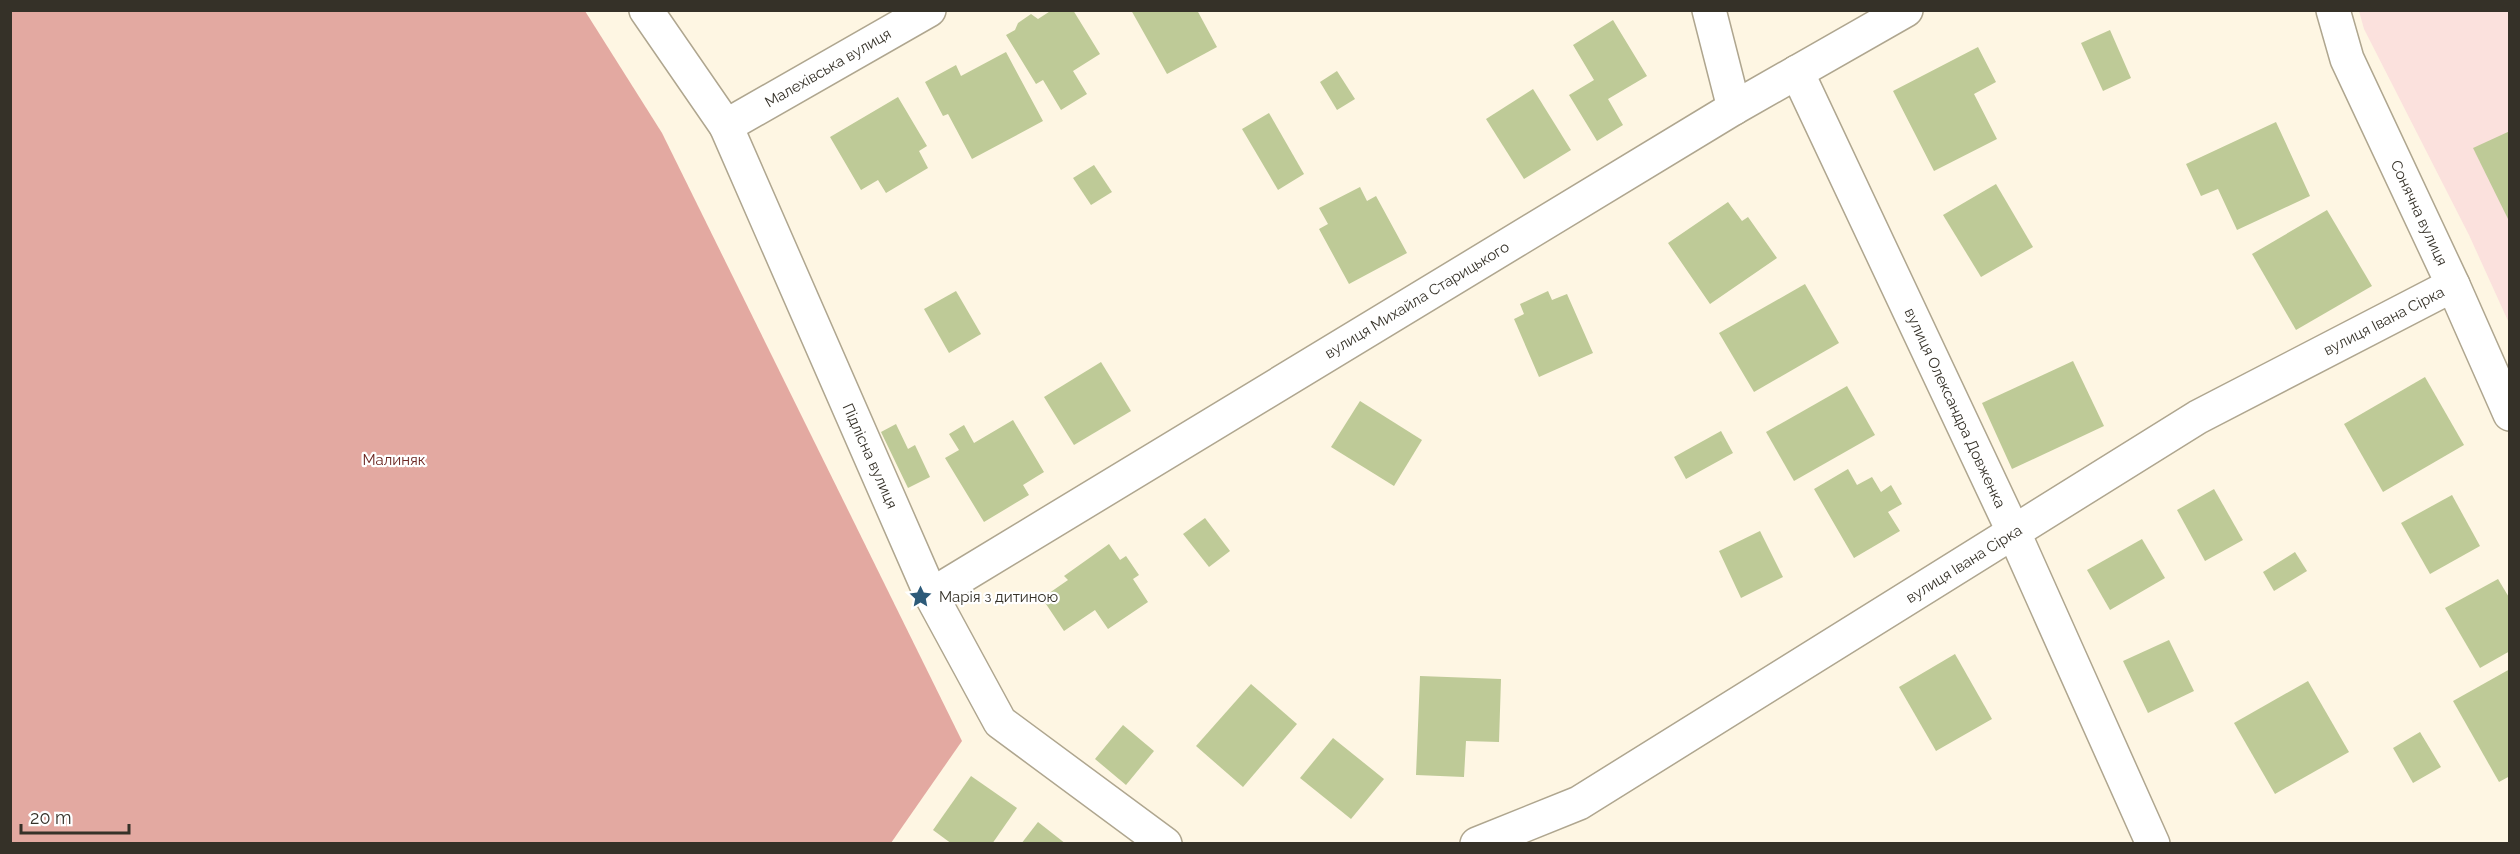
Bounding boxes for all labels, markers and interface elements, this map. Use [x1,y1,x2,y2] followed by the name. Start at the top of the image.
[762,24,894,112] street label: Малехівська вулиця
[2387,157,2451,269] street label: Сонячна вулиця
[1321,238,1513,362] street label: вулиця Михайла Старицького
[2321,283,2447,359] street label: вулиця Івана Сірка
[1901,305,2009,511] street label: вулиця Олександра Довженка
[839,400,901,512] street label: Підлісна вулиця
[362,451,426,469] park label: Малиняк
[1903,521,2025,607] street label: вулиця Івана Сірка
[908,584,934,610] place icon: Марія з дитиною
[939,588,1058,606] place label: Марія з дитиною
[21,797,129,835] scale bar
[30,807,72,828] text: 20 m

